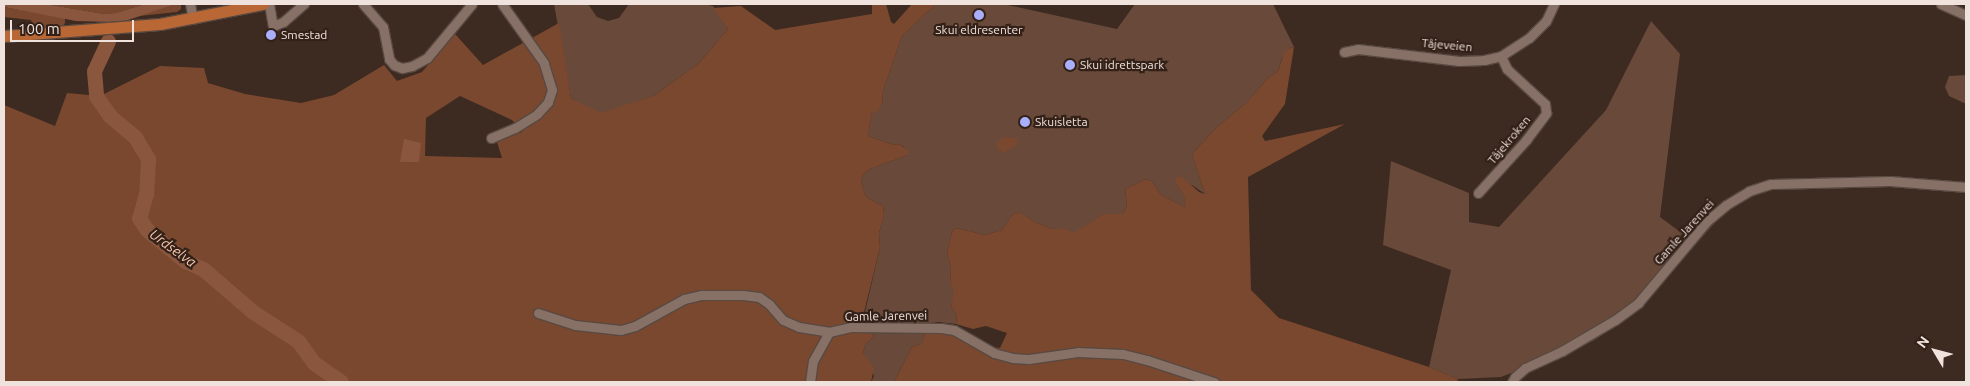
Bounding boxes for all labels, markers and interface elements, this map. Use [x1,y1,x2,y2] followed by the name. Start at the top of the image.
[973,9,985,21] marker: Skui eldresenter
[12,10,136,42] scale bar
[18,20,60,37] text: 100 m
[935,23,1023,37] place label: Skui eldresenter
[281,28,327,42] place label: Smestad
[265,29,277,41] marker: Smestad
[1421,36,1473,54] street label: Tåjeveien
[1080,58,1164,72] place label: Skui idrettspark
[1064,59,1076,71] marker: Skui idrettspark
[1485,113,1533,167] street label: Tåjekroken
[1035,115,1088,129] place label: Skuisletta
[1019,116,1031,128] marker: Skuisletta
[1651,197,1717,267] street label: Gamle Jarenvei
[147,226,199,270] water label: Urdselva
[845,308,927,324] street label: Gamle Jarenvei
[1910,326,1960,376] north arrow
[1913,333,1933,351] text: N

